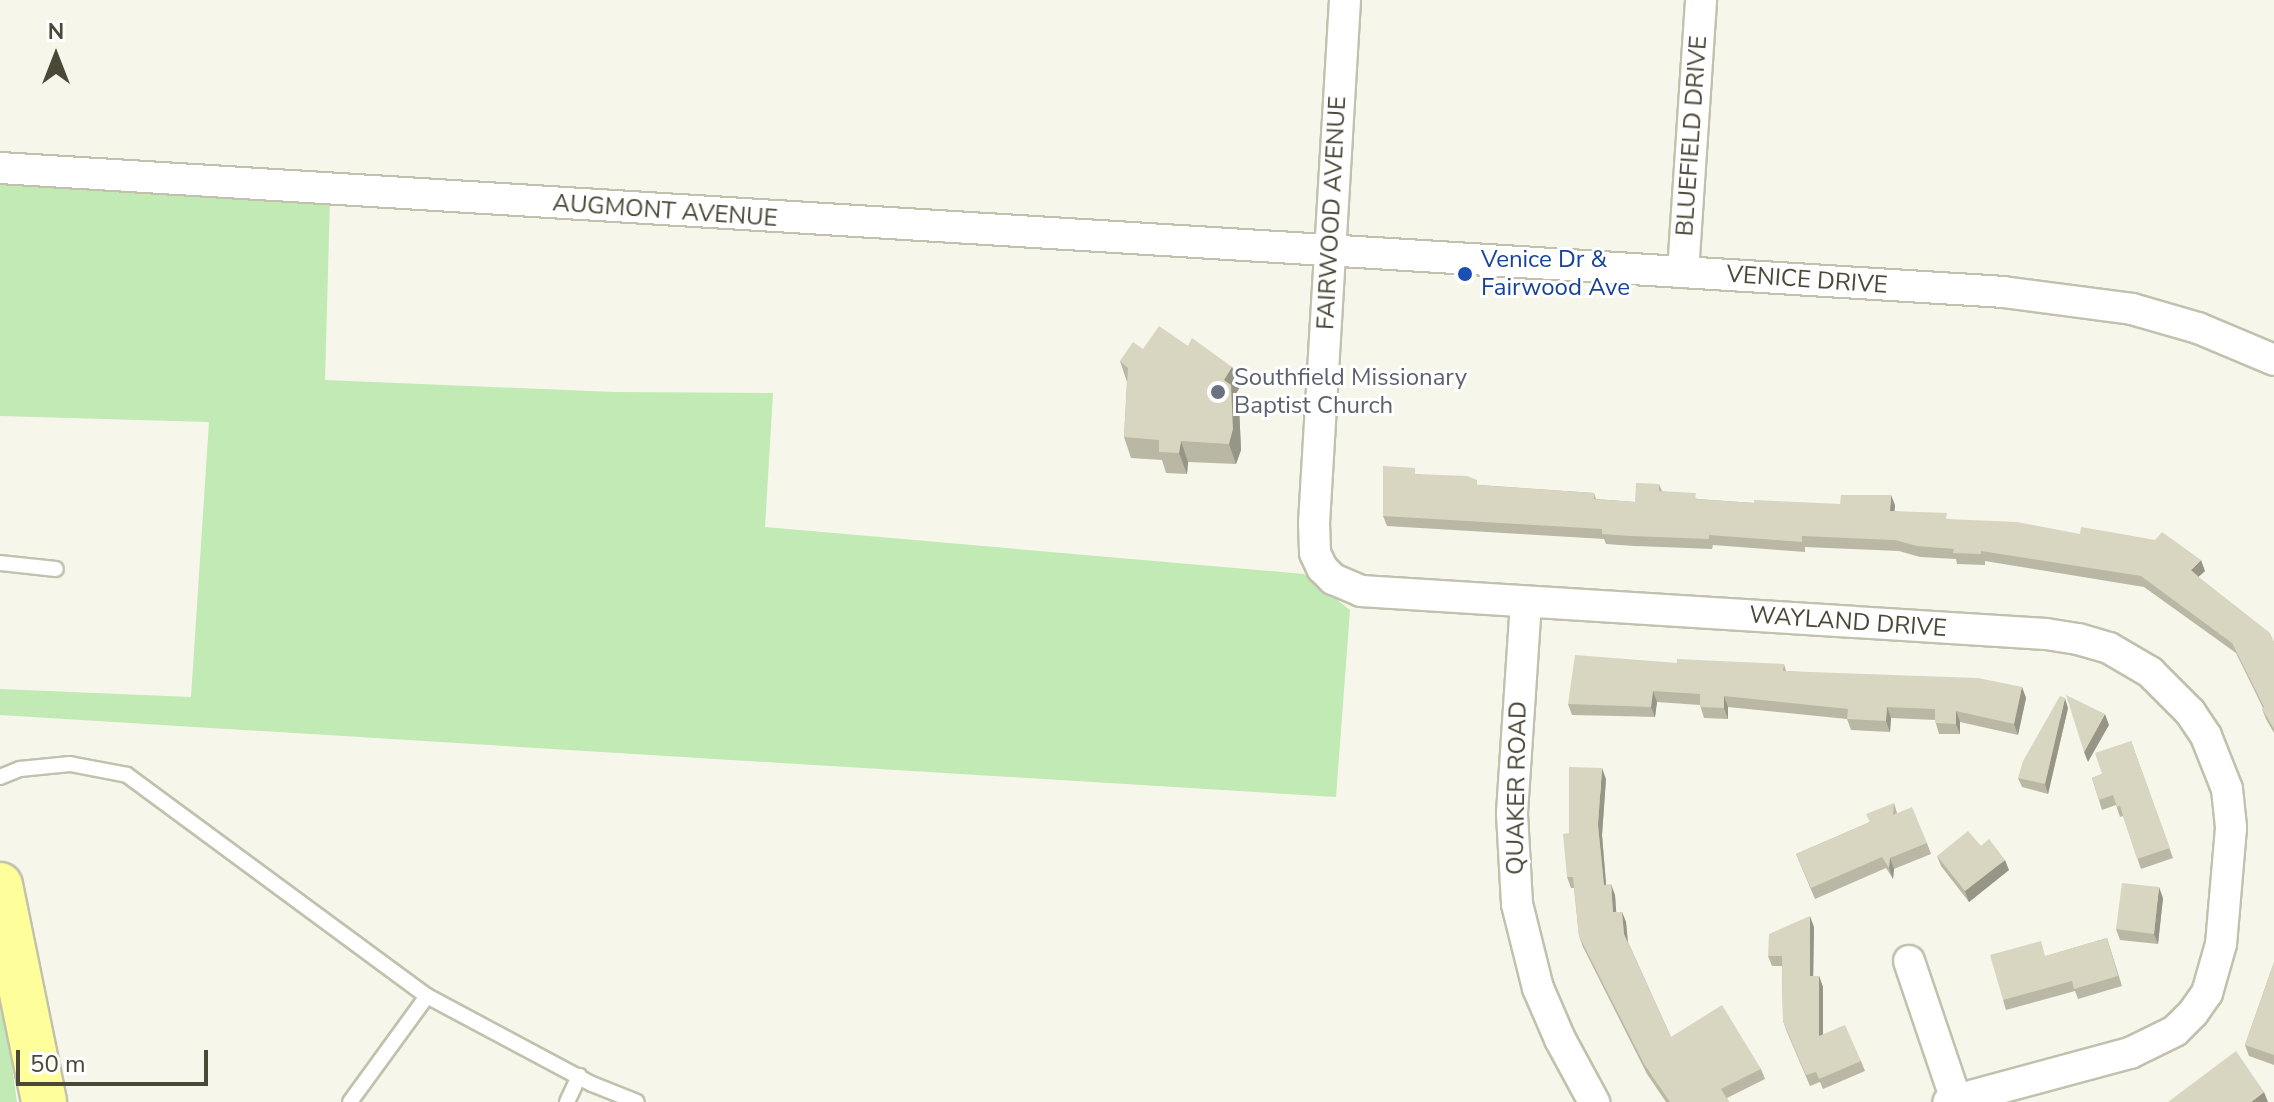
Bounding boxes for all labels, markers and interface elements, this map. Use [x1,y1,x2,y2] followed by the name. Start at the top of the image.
[16,16,96,96] north arrow
[48,17,64,47] text: N
[1671,35,1713,237] street label: BLUEFIELD DRIVE
[1311,95,1353,331] street label: FAIRWOOD AVENUE
[552,189,778,233] street label: AUGMONT AVENUE
[1481,246,1630,302] place label: Venice Dr & Fairwood Ave
[1726,260,1888,300] street label: VENICE DRIVE
[1456,265,1474,283] marker: Venice Dr & Fairwood Ave
[1234,364,1467,420] place label: Southfield Missionary Baptist Church
[1209,383,1227,401] marker: Southfield Missionary Baptist Church
[1748,601,1948,643] street label: WAYLAND DRIVE
[1501,701,1533,875] street label: QUAKER ROAD
[20,1034,212,1084] scale bar
[30,1048,86,1080] text: 50 m

